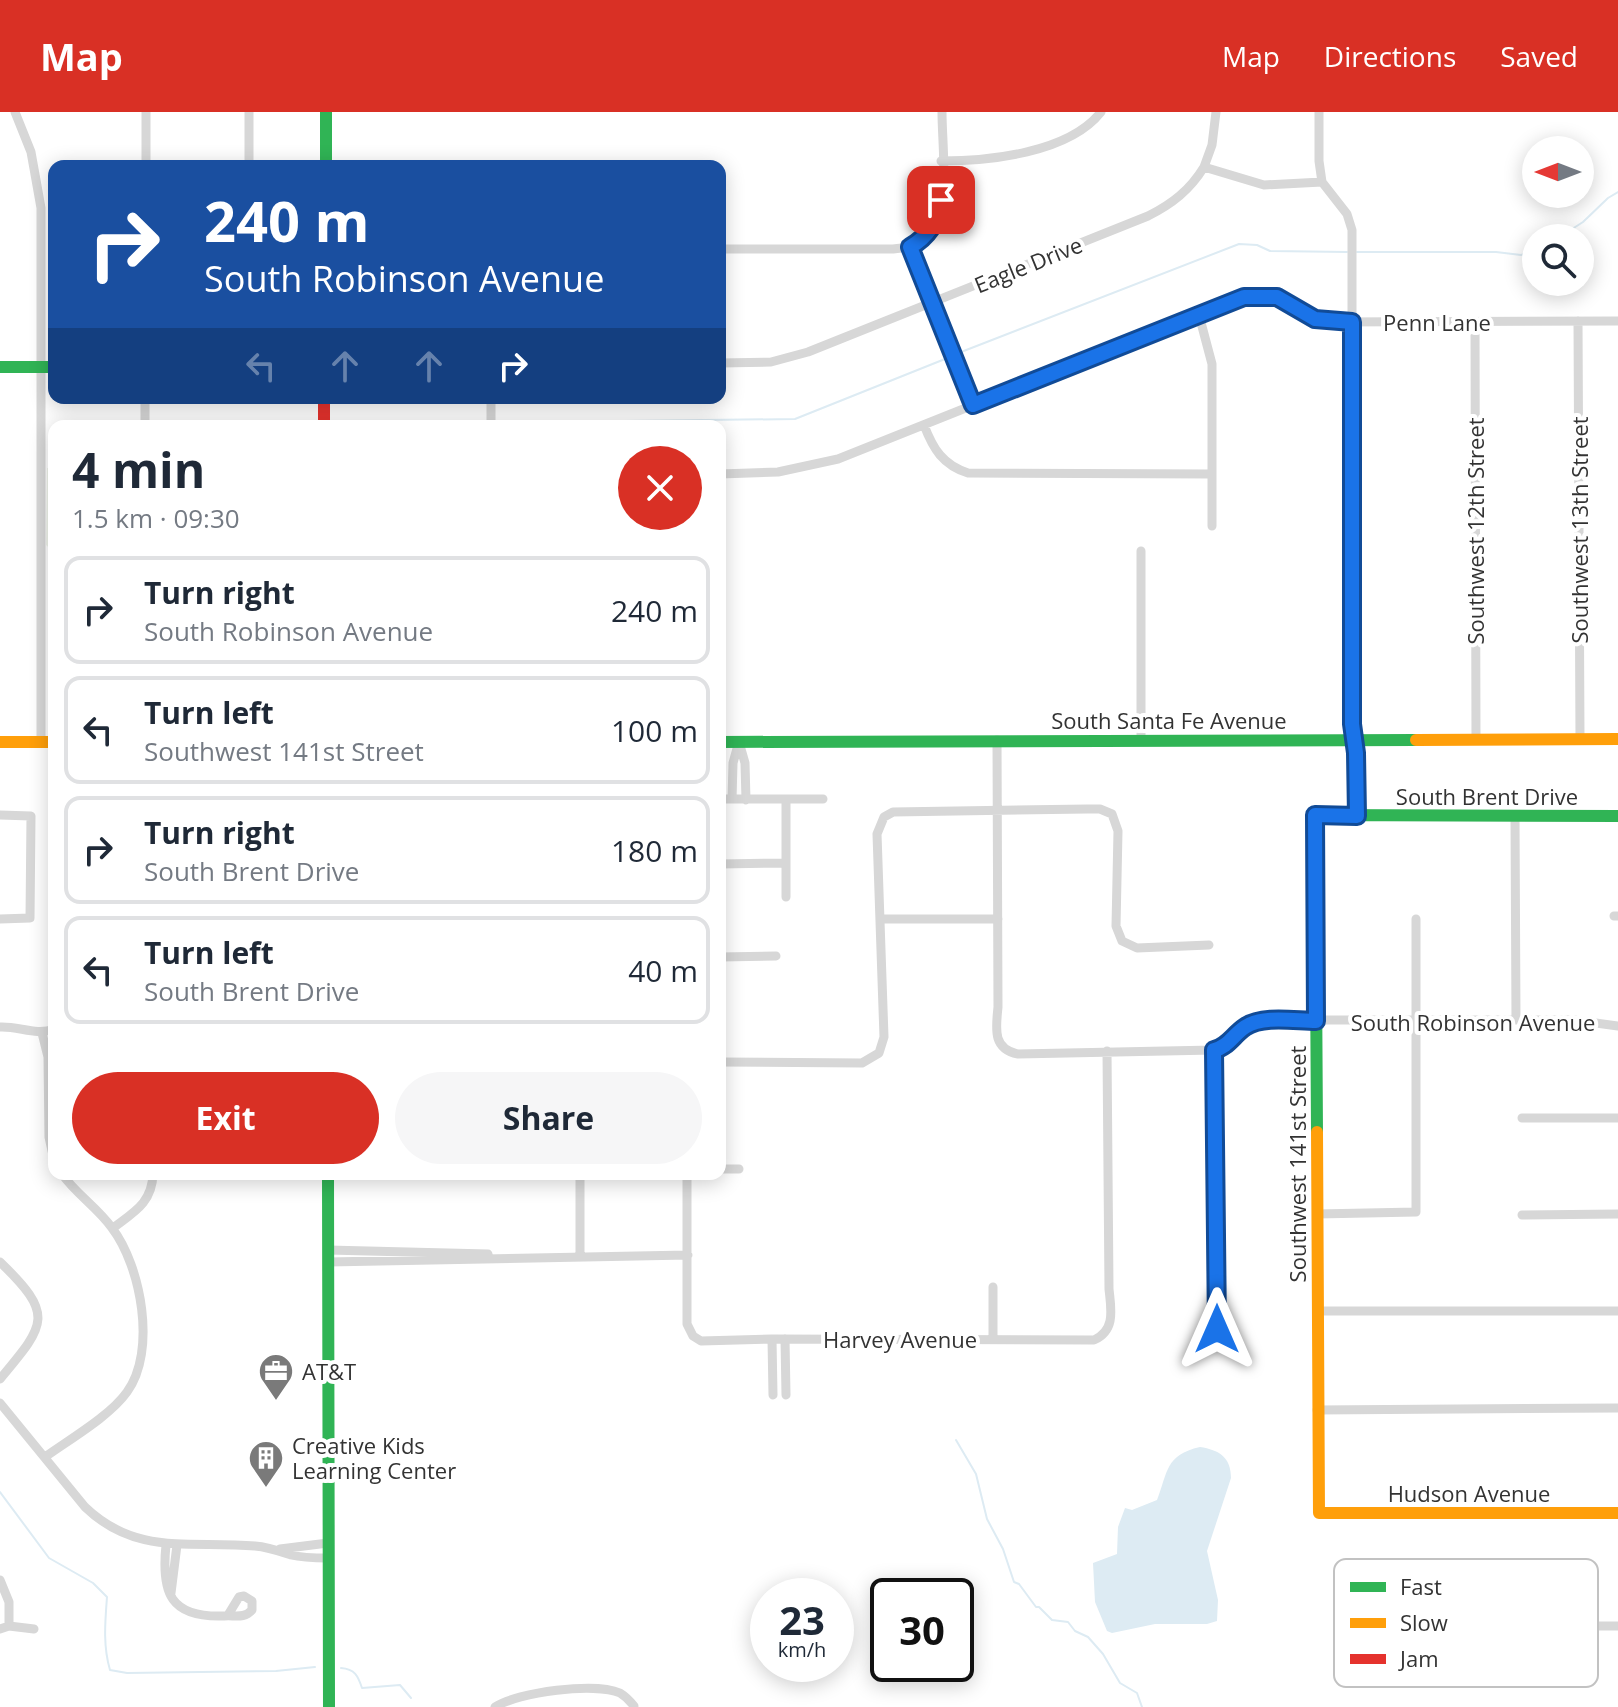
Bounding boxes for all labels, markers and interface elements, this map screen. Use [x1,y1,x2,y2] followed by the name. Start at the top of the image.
[40,30,123,82] text: Map
[1222,37,1280,75] text: Map
[1324,37,1456,75] text: Directions
[1500,37,1578,75] text: Saved
[1522,136,1594,208] north arrow
[1522,136,1594,296] map controls
[907,166,975,234] pin
[919,178,963,222] icon: arrive
[204,182,370,258] text: 240 m
[72,192,176,296] icon: right
[1522,224,1594,296] button: search
[970,229,1086,299] street label: Eagle Drive
[204,254,604,303] text: South Robinson Avenue
[1383,307,1491,337] street label: Penn Lane
[239,344,283,388] icon: left
[323,344,367,388] icon: ahead
[407,344,451,388] icon: ahead
[491,344,535,388] icon: right
[1564,416,1594,644] street label: Southwest 13th Street
[1460,417,1490,645] street label: Southwest 12th Street
[72,437,205,502] text: 4 min
[618,446,702,530] button: close
[72,500,240,536] text: 1.5 km · 09:30
[144,572,295,613] text: Turn right
[76,588,120,632] icon: right
[611,590,698,631] text: 240 m
[144,613,433,649] text: South Robinson Avenue
[144,692,274,733] text: Turn left
[1051,705,1287,735] street label: South Santa Fe Avenue
[76,708,120,752] icon: left
[611,710,698,751] text: 100 m
[144,733,424,769] text: Southwest 141st Street
[1396,781,1578,811] street label: South Brent Drive
[144,812,295,853] text: Turn right
[76,828,120,872] icon: right
[611,830,698,871] text: 180 m
[144,853,359,889] text: South Brent Drive
[144,932,274,973] text: Turn left
[76,948,120,992] icon: left
[628,950,698,991] text: 40 m
[144,973,359,1009] text: South Brent Drive
[1351,1007,1595,1037] street label: South Robinson Avenue
[1282,1045,1312,1282] street label: Southwest 141st Street
[72,1072,379,1164] button: Exit
[395,1072,702,1164] button: Share
[1175,1287,1259,1371] position arrow
[823,1324,977,1354] street label: Harvey Avenue
[257,1352,295,1402] office icon: AT&T
[302,1356,356,1386] place label: AT&T
[292,1430,456,1485] place label: Creative Kids Learning Center
[247,1439,285,1489] building icon: Creative Kids Learning Center
[1388,1478,1550,1508] street label: Hudson Avenue
[1334,1559,1598,1687] legend
[1400,1571,1442,1601] text: Fast
[870,1578,974,1682] speed limit sign: 30
[779,1592,825,1647] text: 23
[1400,1607,1448,1637] text: Slow
[778,1636,826,1663] text: km/h
[1398,1643,1439,1673] text: Jam

